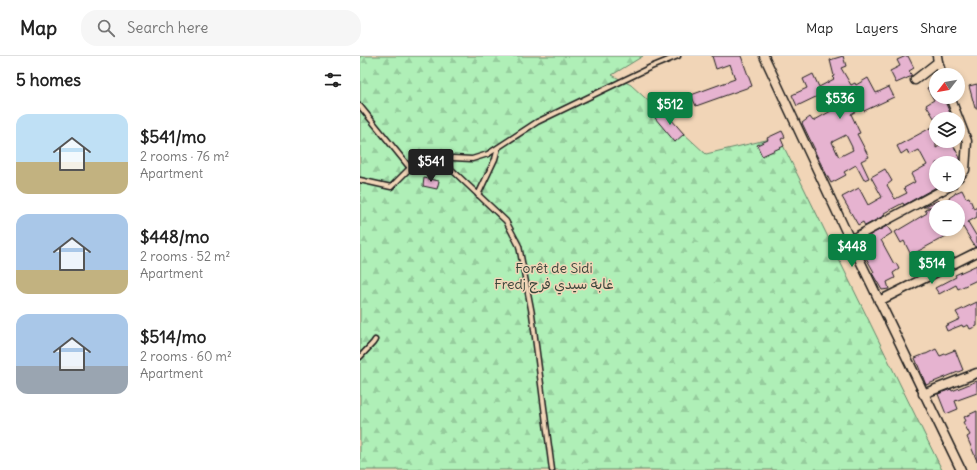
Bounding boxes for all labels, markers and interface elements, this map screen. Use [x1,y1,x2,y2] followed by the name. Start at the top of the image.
[81,10,361,46] search box
[20,16,57,40] text: Map
[95,17,117,39] icon: search
[127,18,208,37] text: Search here
[806,19,833,37] text: Map
[855,19,898,37] text: Layers
[920,19,957,37] text: Share
[929,68,965,104] north arrow
[929,68,965,236] map controls
[16,69,81,91] text: 5 homes
[322,69,344,91] icon: filters
[816,86,864,120] pin: $536
[825,90,855,107] text: $536
[646,92,694,126] pin: $512
[657,96,683,113] text: $512
[929,112,965,148] button: layers
[140,126,206,148] text: $541/mo
[48,130,96,178] icon: home
[140,148,229,165] text: 2 rooms · 76 m²
[407,149,455,183] pin: $541
[417,153,445,170] text: $541
[929,156,965,192] button: +
[140,165,203,182] text: Apartment
[929,200,965,236] button: −
[140,226,209,248] text: $448/mo
[48,230,96,278] icon: home
[828,234,876,268] pin: $448
[837,238,867,255] text: $448
[140,248,230,265] text: 2 rooms · 52 m²
[908,251,956,285] pin: $514
[918,255,946,272] text: $514
[494,259,614,295] park label: Forêt de Sidi Fredj غابة سيدي فرج
[140,265,203,282] text: Apartment
[140,326,206,348] text: $514/mo
[48,330,96,378] icon: home
[140,348,232,365] text: 2 rooms · 60 m²
[140,365,203,382] text: Apartment

